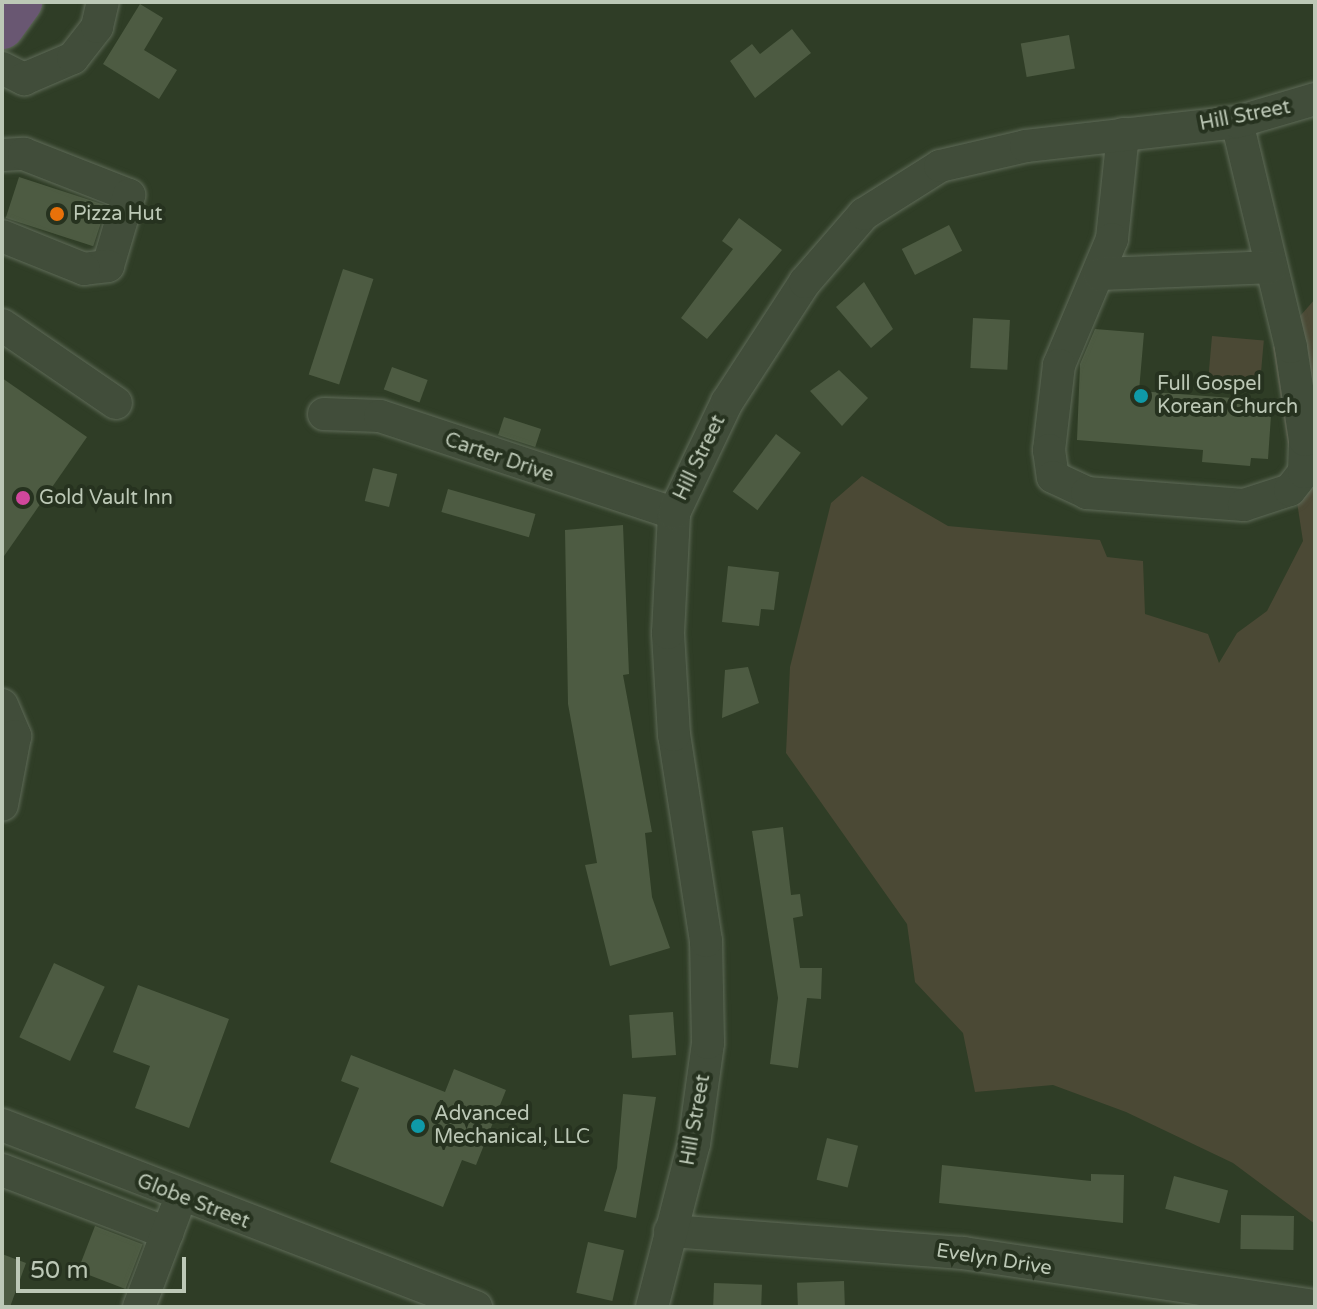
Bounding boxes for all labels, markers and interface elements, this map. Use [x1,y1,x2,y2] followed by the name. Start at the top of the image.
[1197,95,1293,137] street label: Hill Street
[73,202,162,226] place label: Pizza Hut
[48,205,66,223] marker: Pizza Hut
[1157,372,1298,419] place label: Full Gospel Korean Church
[1132,387,1150,405] marker: Full Gospel Korean Church
[669,411,731,505] street label: Hill Street
[441,428,557,488] street label: Carter Drive
[39,486,173,510] place label: Gold Vault Inn
[14,489,32,507] marker: Gold Vault Inn
[676,1073,716,1167] street label: Hill Street
[434,1102,590,1149] place label: Advanced Mechanical, LLC
[409,1117,427,1135] marker: Advanced Mechanical, LLC
[133,1170,253,1234] street label: Globe Street
[935,1239,1053,1281] street label: Evelyn Drive
[20,1241,190,1291] scale bar
[30,1256,88,1285] text: 50 m

